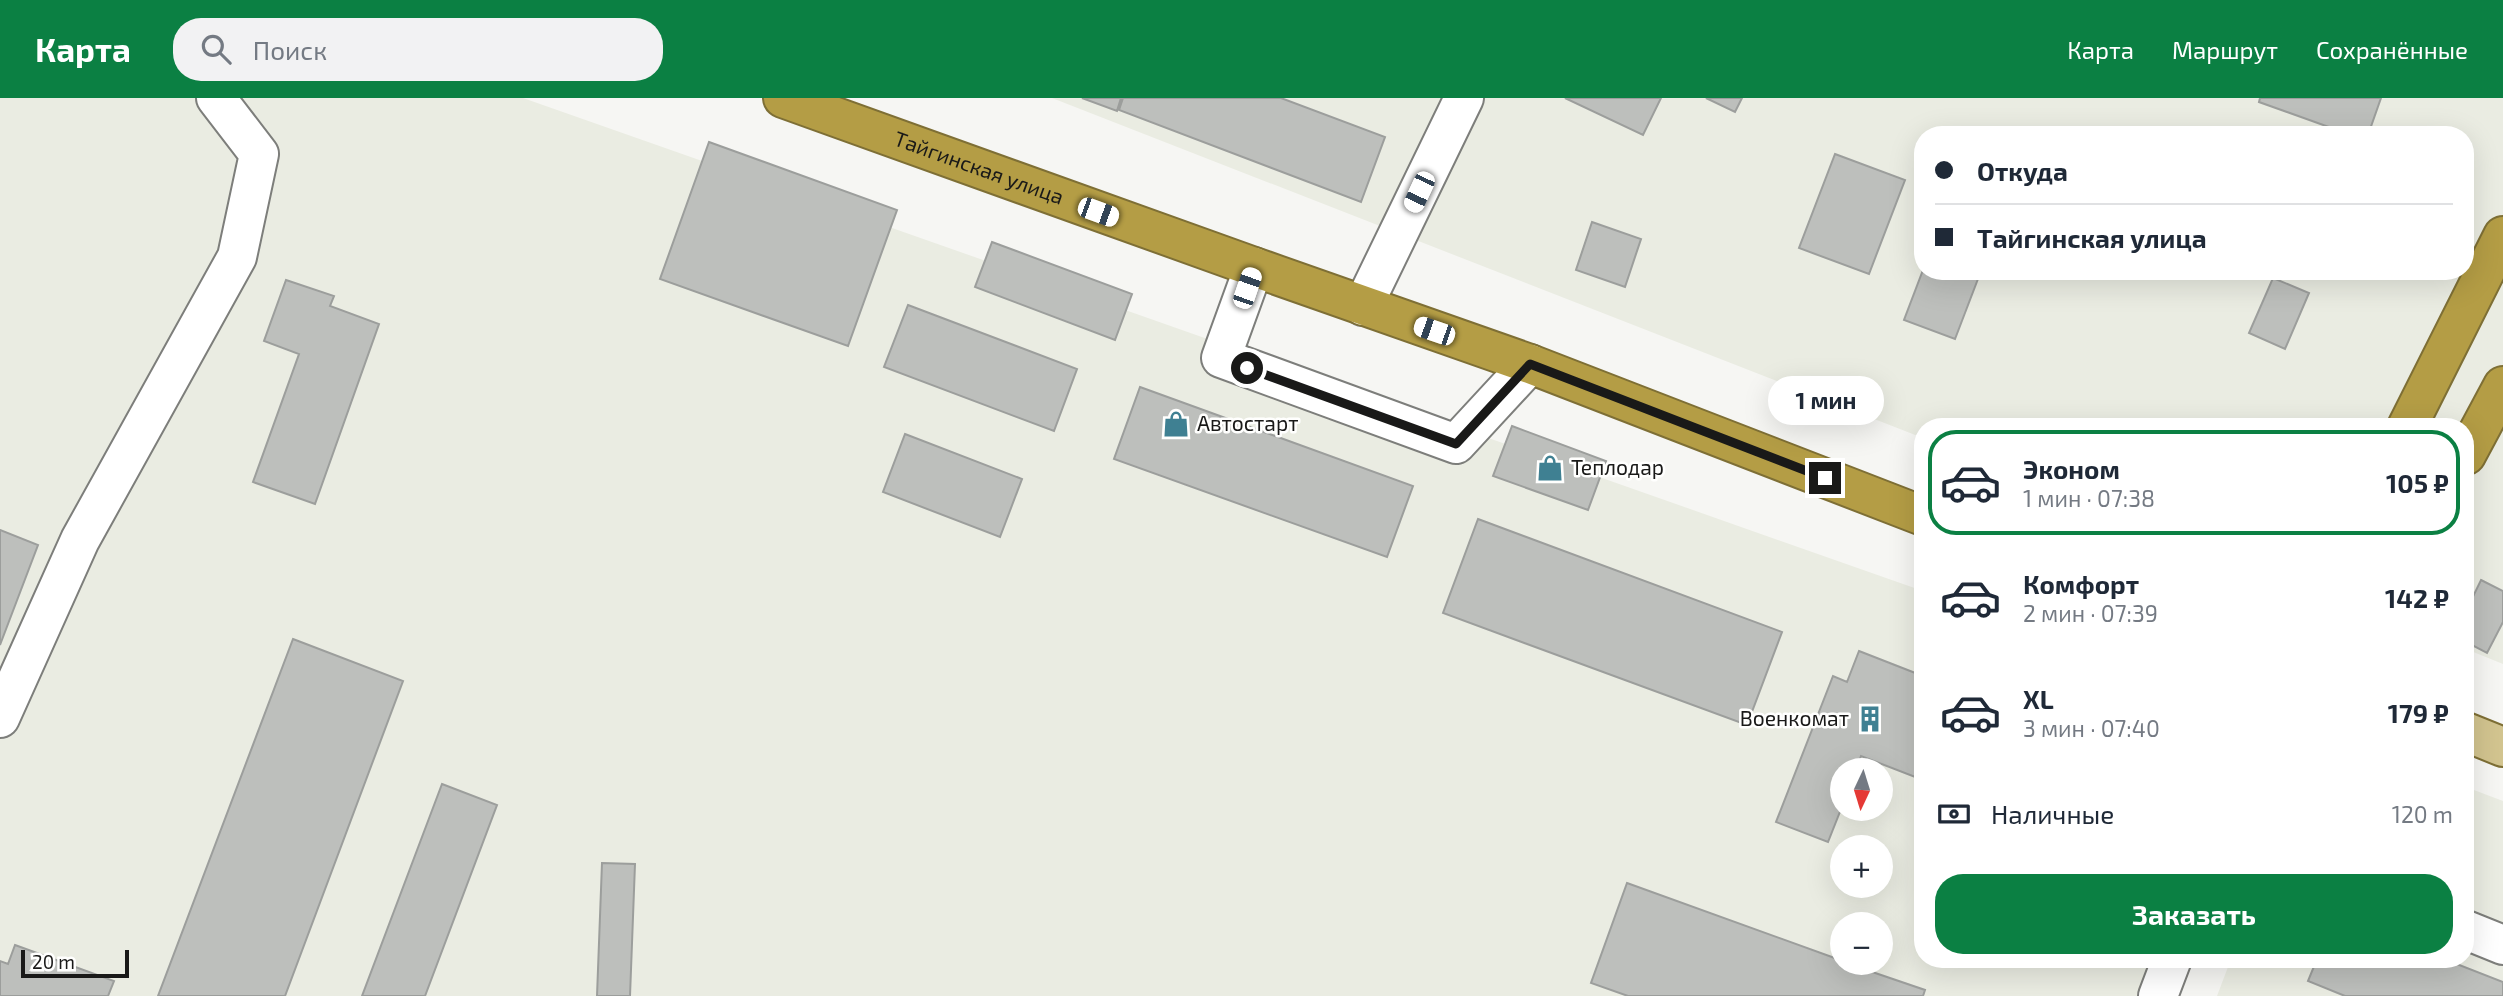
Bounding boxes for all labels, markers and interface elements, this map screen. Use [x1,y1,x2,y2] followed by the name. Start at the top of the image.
[173,18,663,81] search box
[35,29,131,69] text: Карта
[197,30,235,68] icon: search
[253,34,327,65] text: Поиск
[2067,35,2134,64] text: Карта
[2172,35,2278,64] text: Маршрут
[2316,35,2468,64] text: Сохранённые
[891,125,1067,209] street label: Тайгинская улица
[1977,155,2068,186] text: Откуда
[1401,169,1438,215] car
[1075,195,1122,229] car
[1977,222,2207,253] text: Тайгинская улица
[1231,265,1264,311] car
[1411,314,1458,348] car
[1231,352,1263,384] route start
[1767,376,1883,426] callout: 1 мин
[1796,386,1856,414] text: 1 мин
[1161,409,1191,439] shop icon: Автостарт
[1197,410,1298,435] place label: Автостарт
[1939,451,2002,514] icon: car
[1535,453,1565,483] shop icon: Теплодар
[2023,453,2120,484] text: Эконом
[1571,454,1664,479] place label: Теплодар
[1809,462,1841,494] route end
[2386,467,2449,498] text: 105 ₽
[2023,484,2155,512] text: 1 мин · 07:38
[1939,566,2002,629] icon: car
[2023,568,2139,599] text: Комфорт
[2385,582,2449,613] text: 142 ₽
[2023,599,2158,627] text: 2 мин · 07:39
[1939,681,2002,744] icon: car
[2023,683,2054,714] text: XL
[2388,697,2449,728] text: 179 ₽
[1855,704,1885,734] building icon: Военкомат
[1740,705,1849,730] place label: Военкомат
[2023,714,2160,742] text: 3 мин · 07:40
[1830,758,1894,821] north arrow
[1830,758,1893,975] map controls
[1935,795,1973,833] icon: cash
[1991,798,2114,829] text: Наличные
[2392,800,2453,828] text: 120 m
[1830,835,1893,898] button: +
[1935,874,2453,954] button: Заказать
[1830,912,1893,975] button: −
[21,947,130,979] scale bar
[32,950,75,973] text: 20 m

